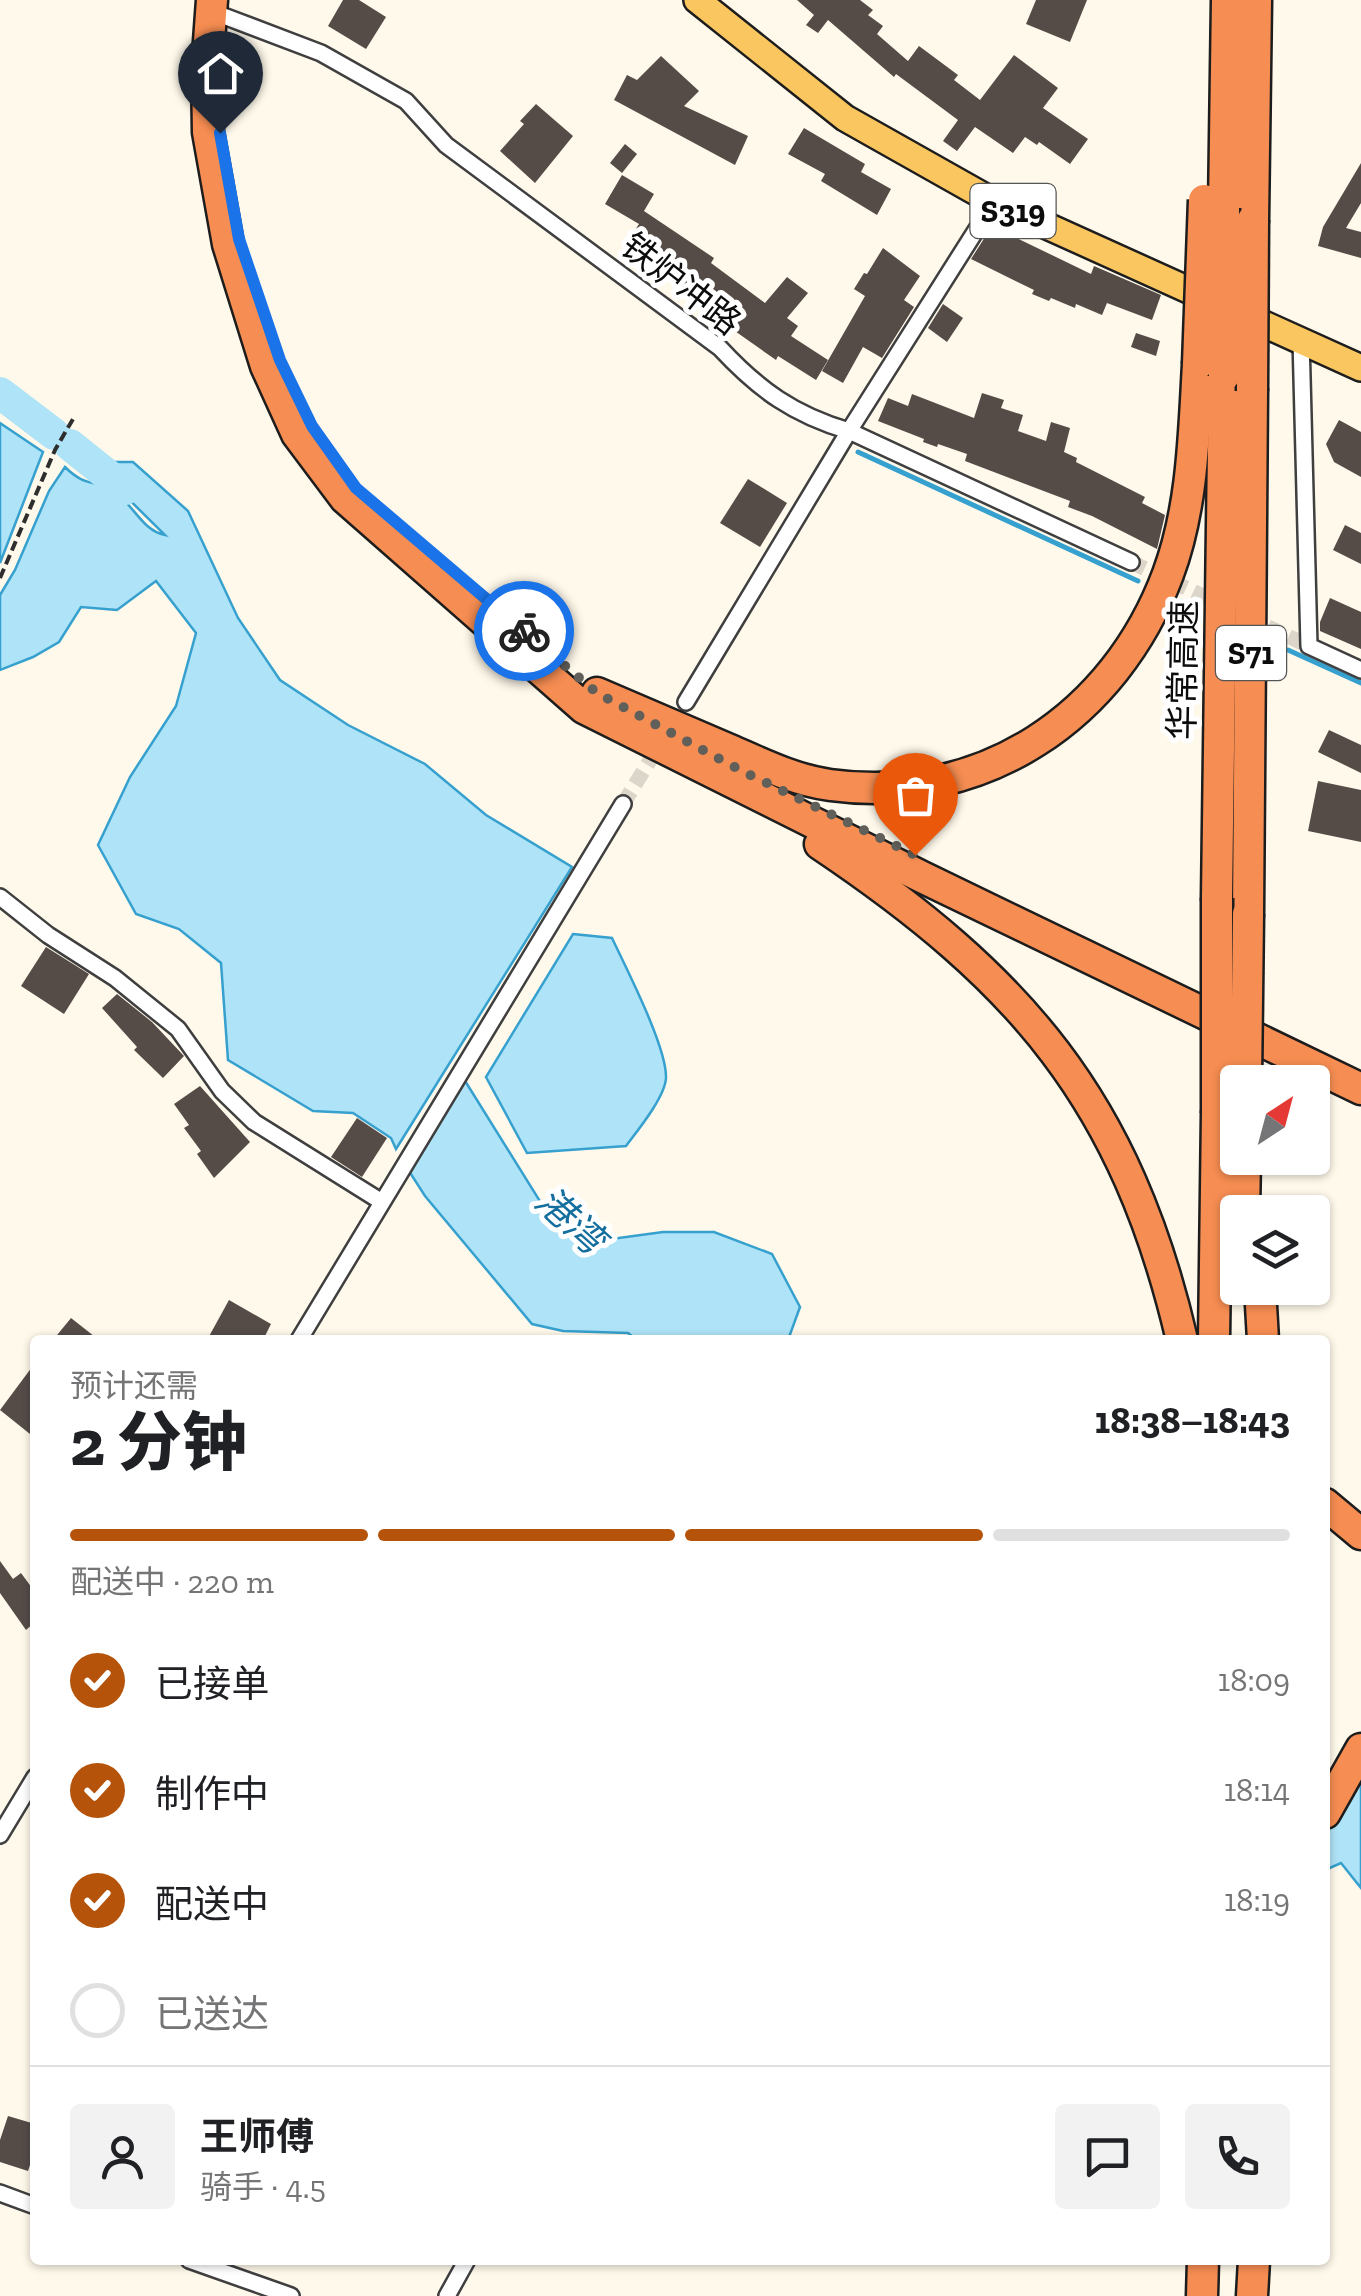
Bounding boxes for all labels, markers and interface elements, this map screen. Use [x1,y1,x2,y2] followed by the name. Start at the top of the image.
[178,31,263,134] pin
[193,46,248,101] icon: home
[970,184,1056,238] road number: S319
[613,224,749,344] street label: 铁炉冲路
[474,581,574,681] courier
[1161,600,1205,740] street label: 华常高速
[497,604,552,659] icon: bike
[1216,626,1286,680] road number: S71
[873,753,958,856] pin
[888,768,943,823] icon: bag
[1220,1065,1330,1175] north arrow
[1220,1065,1330,1305] map controls
[526,1177,618,1267] water label: 港湾
[1220,1195,1330,1305] button: layers
[70,1367,198,1405] text: 预计还需
[1095,1397,1290,1443] text: 18:38–18:43
[70,1404,247,1482] text: 2 分钟
[70,1563,274,1601] text: 配送中 · 220 m
[70,1653,125,1708] icon: check
[155,1661,269,1707] text: 已接单
[1218,1661,1290,1699] text: 18:09
[70,1763,125,1818] icon: check
[155,1771,269,1817] text: 制作中
[1224,1771,1290,1809] text: 18:14
[70,1873,125,1928] icon: check
[155,1881,269,1927] text: 配送中
[1224,1881,1290,1919] text: 18:19
[155,1991,269,2037] text: 已送达
[70,2104,175,2209] button: person
[1055,2104,1160,2209] button: chat
[1185,2104,1290,2209] button: phone
[200,2114,314,2160] text: 王师傅
[200,2168,326,2206] text: 骑手 · 4.5

